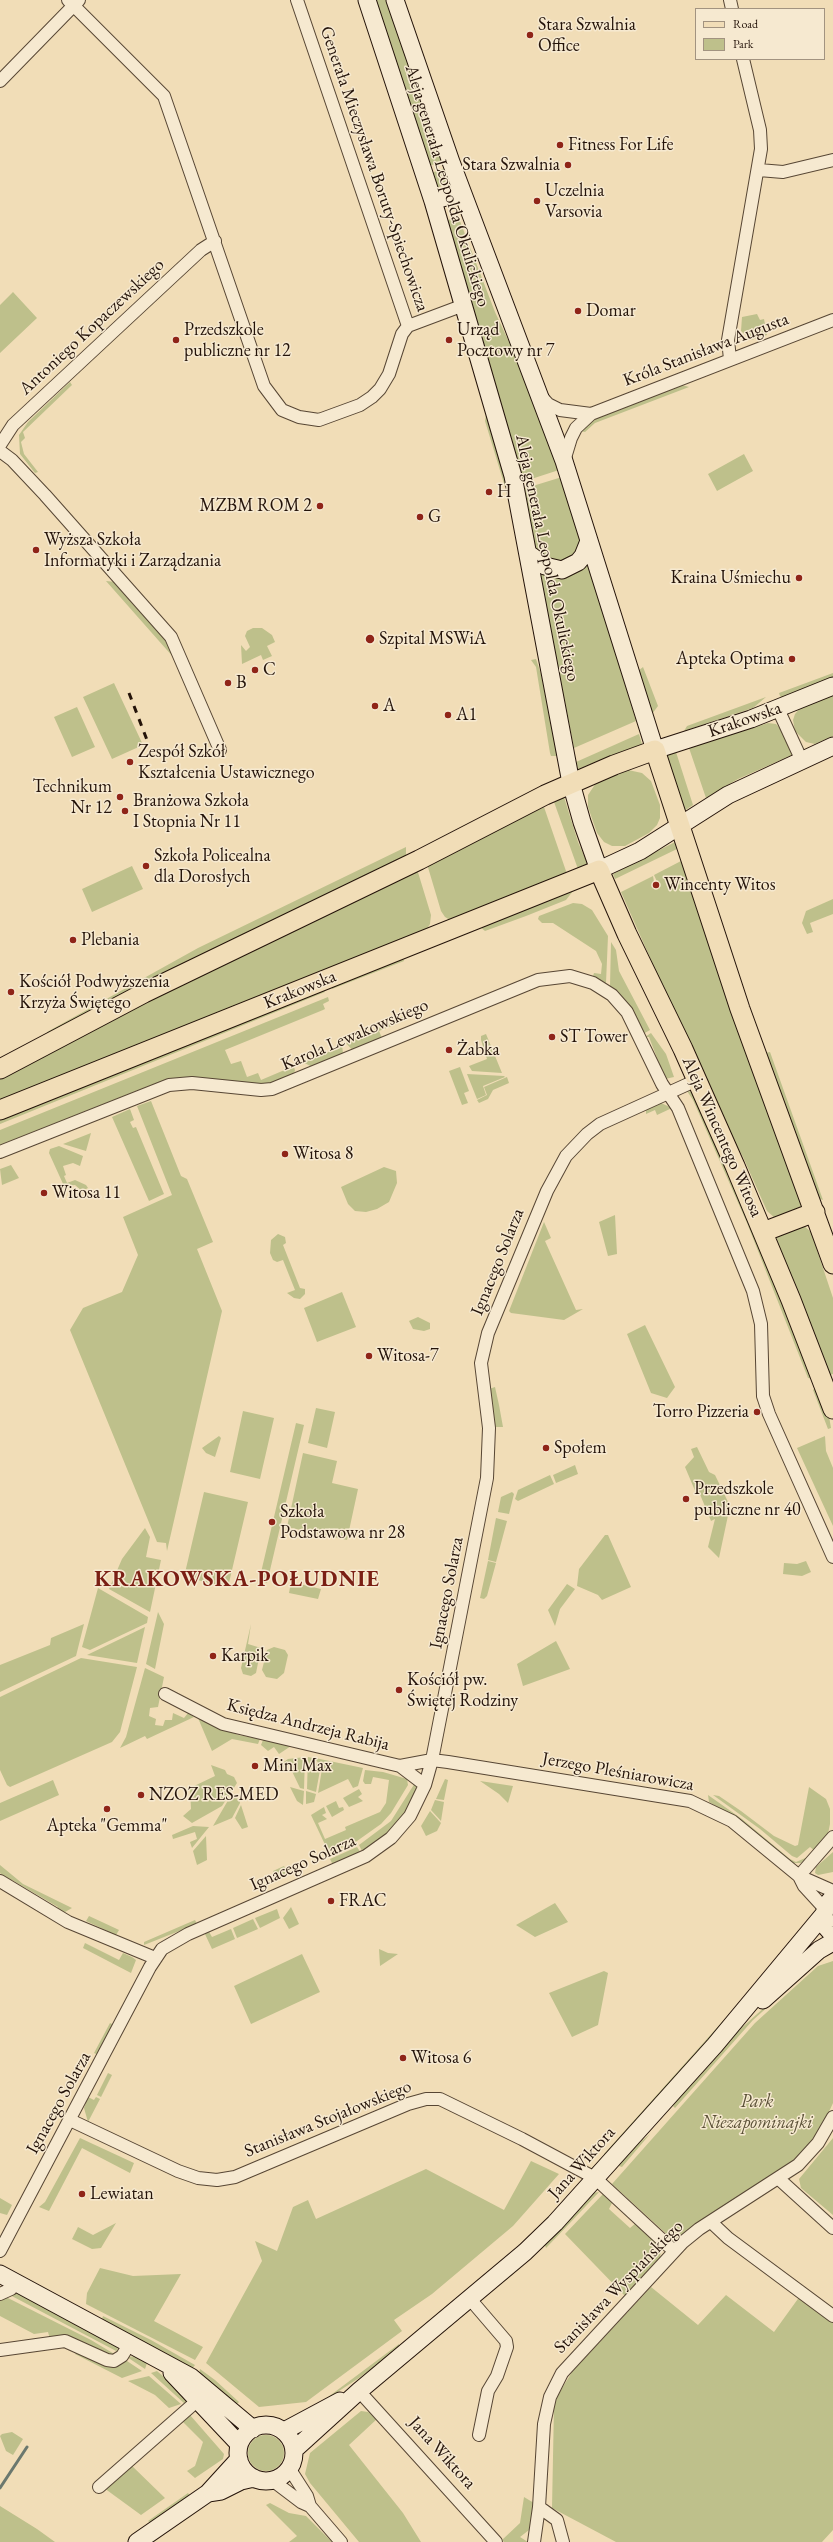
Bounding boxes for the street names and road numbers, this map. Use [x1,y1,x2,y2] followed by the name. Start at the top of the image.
[315,23,433,315] street label: Generała Mieczysława Boruty-Spiechowicza
[400,62,494,310] street label: Aleja generała Leopolda Okulickiego
[15,254,169,400] street label: Antoniego Kopaczewskiego
[620,308,792,392] street label: Króla Stanisława Augusta
[510,433,584,683] street label: Aleja generała Leopolda Okulickiego
[705,697,785,743] street label: Krakowska
[261,966,339,1014] street label: Krakowska
[278,994,432,1076] street label: Karola Lewakowskiego
[677,1053,767,1221] street label: Aleja Wincentego Witosa
[467,1205,529,1319] street label: Ignacego Solarza
[426,1535,468,1651] street label: Ignacego Solarza
[225,1694,391,1756] street label: Księdza Andrzeja Rabija
[540,1748,696,1796] street label: Jerzego Pleśniarowicza
[247,1830,359,1896] street label: Ignacego Solarza
[22,2048,96,2158] street label: Ignacego Solarza
[241,2076,415,2162] street label: Stanisława Stojałowskiego
[544,2122,620,2204] street label: Jana Wiktora
[550,2216,688,2358] street label: Stanisława Wyspiańskiego
[404,2412,480,2494] street label: Jana Wiktora

